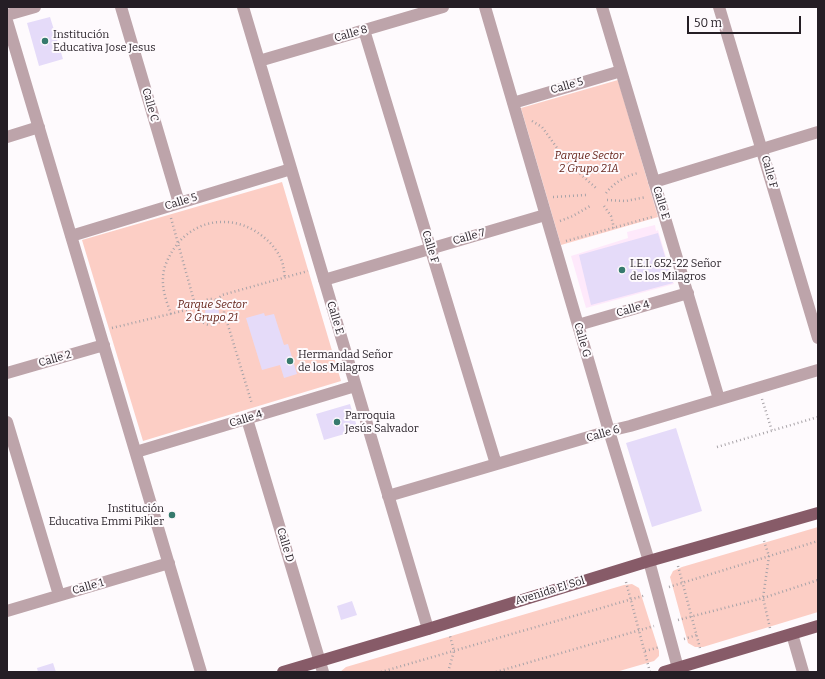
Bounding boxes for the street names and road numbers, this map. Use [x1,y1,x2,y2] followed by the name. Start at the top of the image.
[333,23,369,45] street label: Calle 8
[549,75,585,97] street label: Calle 5
[139,87,161,123] street label: Calle C
[758,154,780,190] street label: Calle F
[650,185,672,221] street label: Calle E
[163,191,199,213] street label: Calle 5
[451,226,487,248] street label: Calle 7
[419,229,441,265] street label: Calle F
[615,298,651,320] street label: Calle 4
[324,300,346,336] street label: Calle E
[571,321,593,359] street label: Calle G
[37,348,73,370] street label: Calle 2
[228,408,264,430] street label: Calle 4
[585,423,621,445] street label: Calle 6
[274,526,296,564] street label: Calle D
[514,574,586,608] street label: Avenida El Sol
[71,576,105,598] street label: Calle 1

